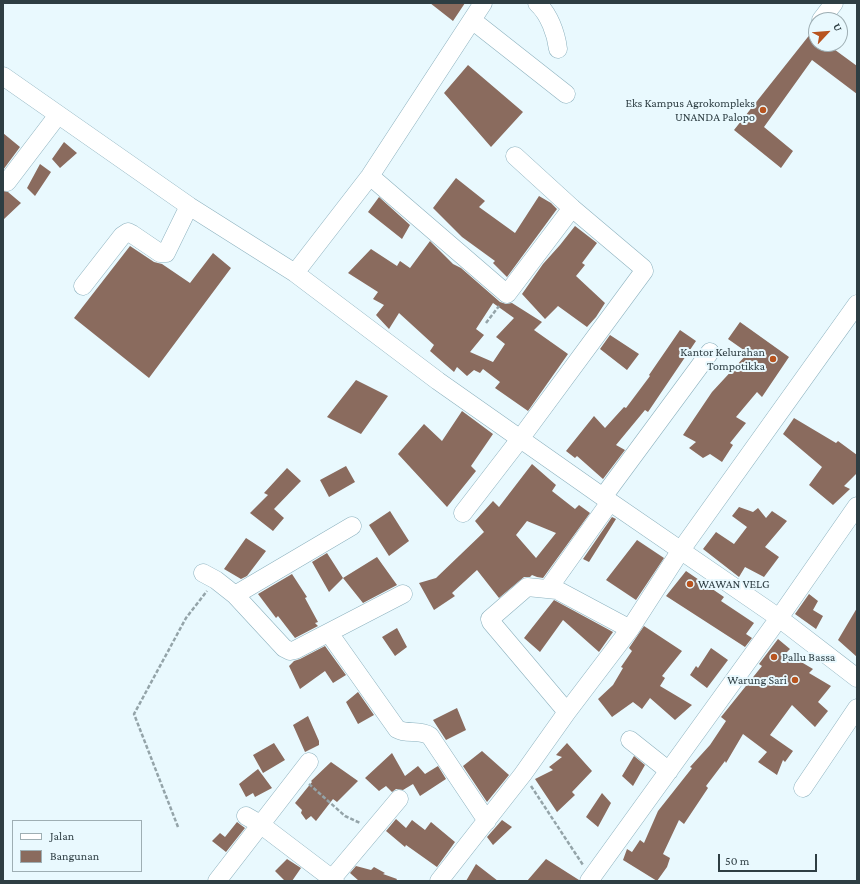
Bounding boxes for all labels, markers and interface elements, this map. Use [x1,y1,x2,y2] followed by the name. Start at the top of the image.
[808,12,848,52] north arrow
[831,21,845,33] text: U
[625,96,755,124] place label: Eks Kampus Agrokompleks UNANDA Palopo
[758,105,768,115] marker: Eks Kampus Agrokompleks UNANDA Palopo
[680,345,765,373] place label: Kantor Kelurahan Tompotikka
[768,354,778,364] marker: Kantor Kelurahan Tompotikka
[698,577,770,591] place label: WAWAN VELG
[685,579,695,589] marker: WAWAN VELG
[782,650,835,664] place label: Pallu Bassa
[769,652,779,662] marker: Pallu Bassa
[727,673,787,687] place label: Warung Sari
[790,675,800,685] marker: Warung Sari
[12,820,142,872] legend
[50,829,74,843] text: Jalan
[720,846,819,872] scale bar
[50,849,99,863] text: Bangunan
[725,854,749,868] text: 50 m

